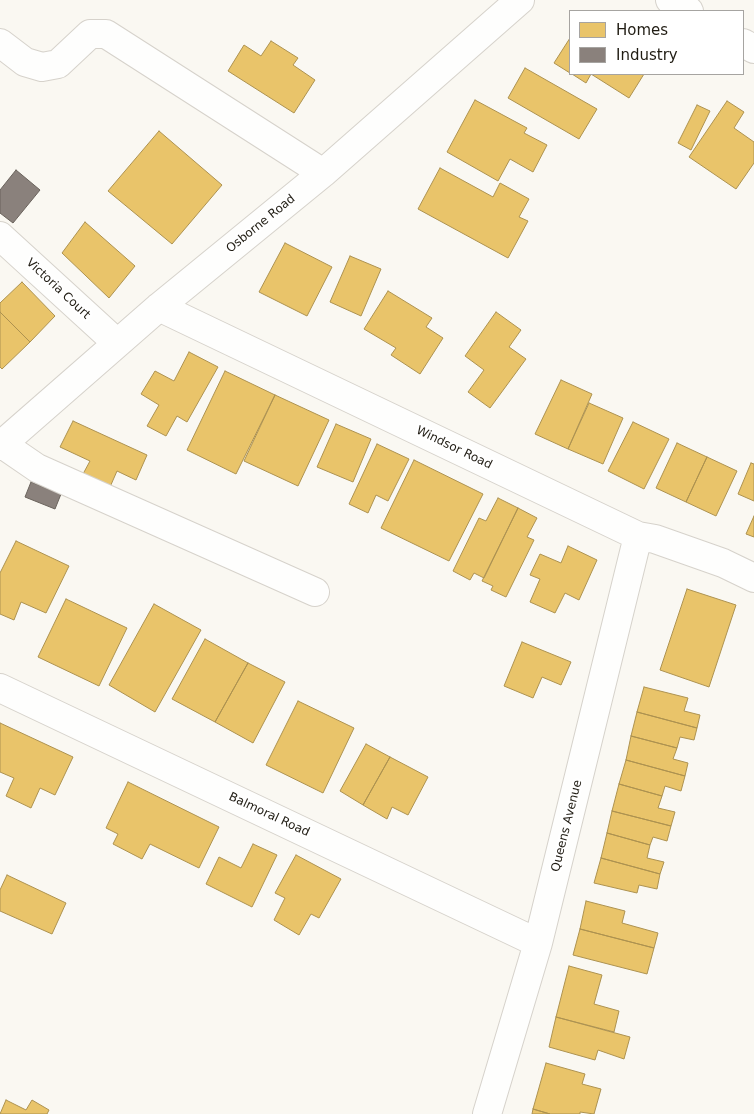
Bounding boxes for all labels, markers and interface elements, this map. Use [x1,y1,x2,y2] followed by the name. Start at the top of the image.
[569,10,744,75] legend
[616,21,668,39] text: Homes
[616,46,678,64] text: Industry
[224,192,298,256] street label: Osborne Road
[23,256,93,322] street label: Victoria Court
[414,423,494,473] street label: Windsor Road
[549,779,585,873] street label: Queens Avenue
[226,790,312,840] street label: Balmoral Road

